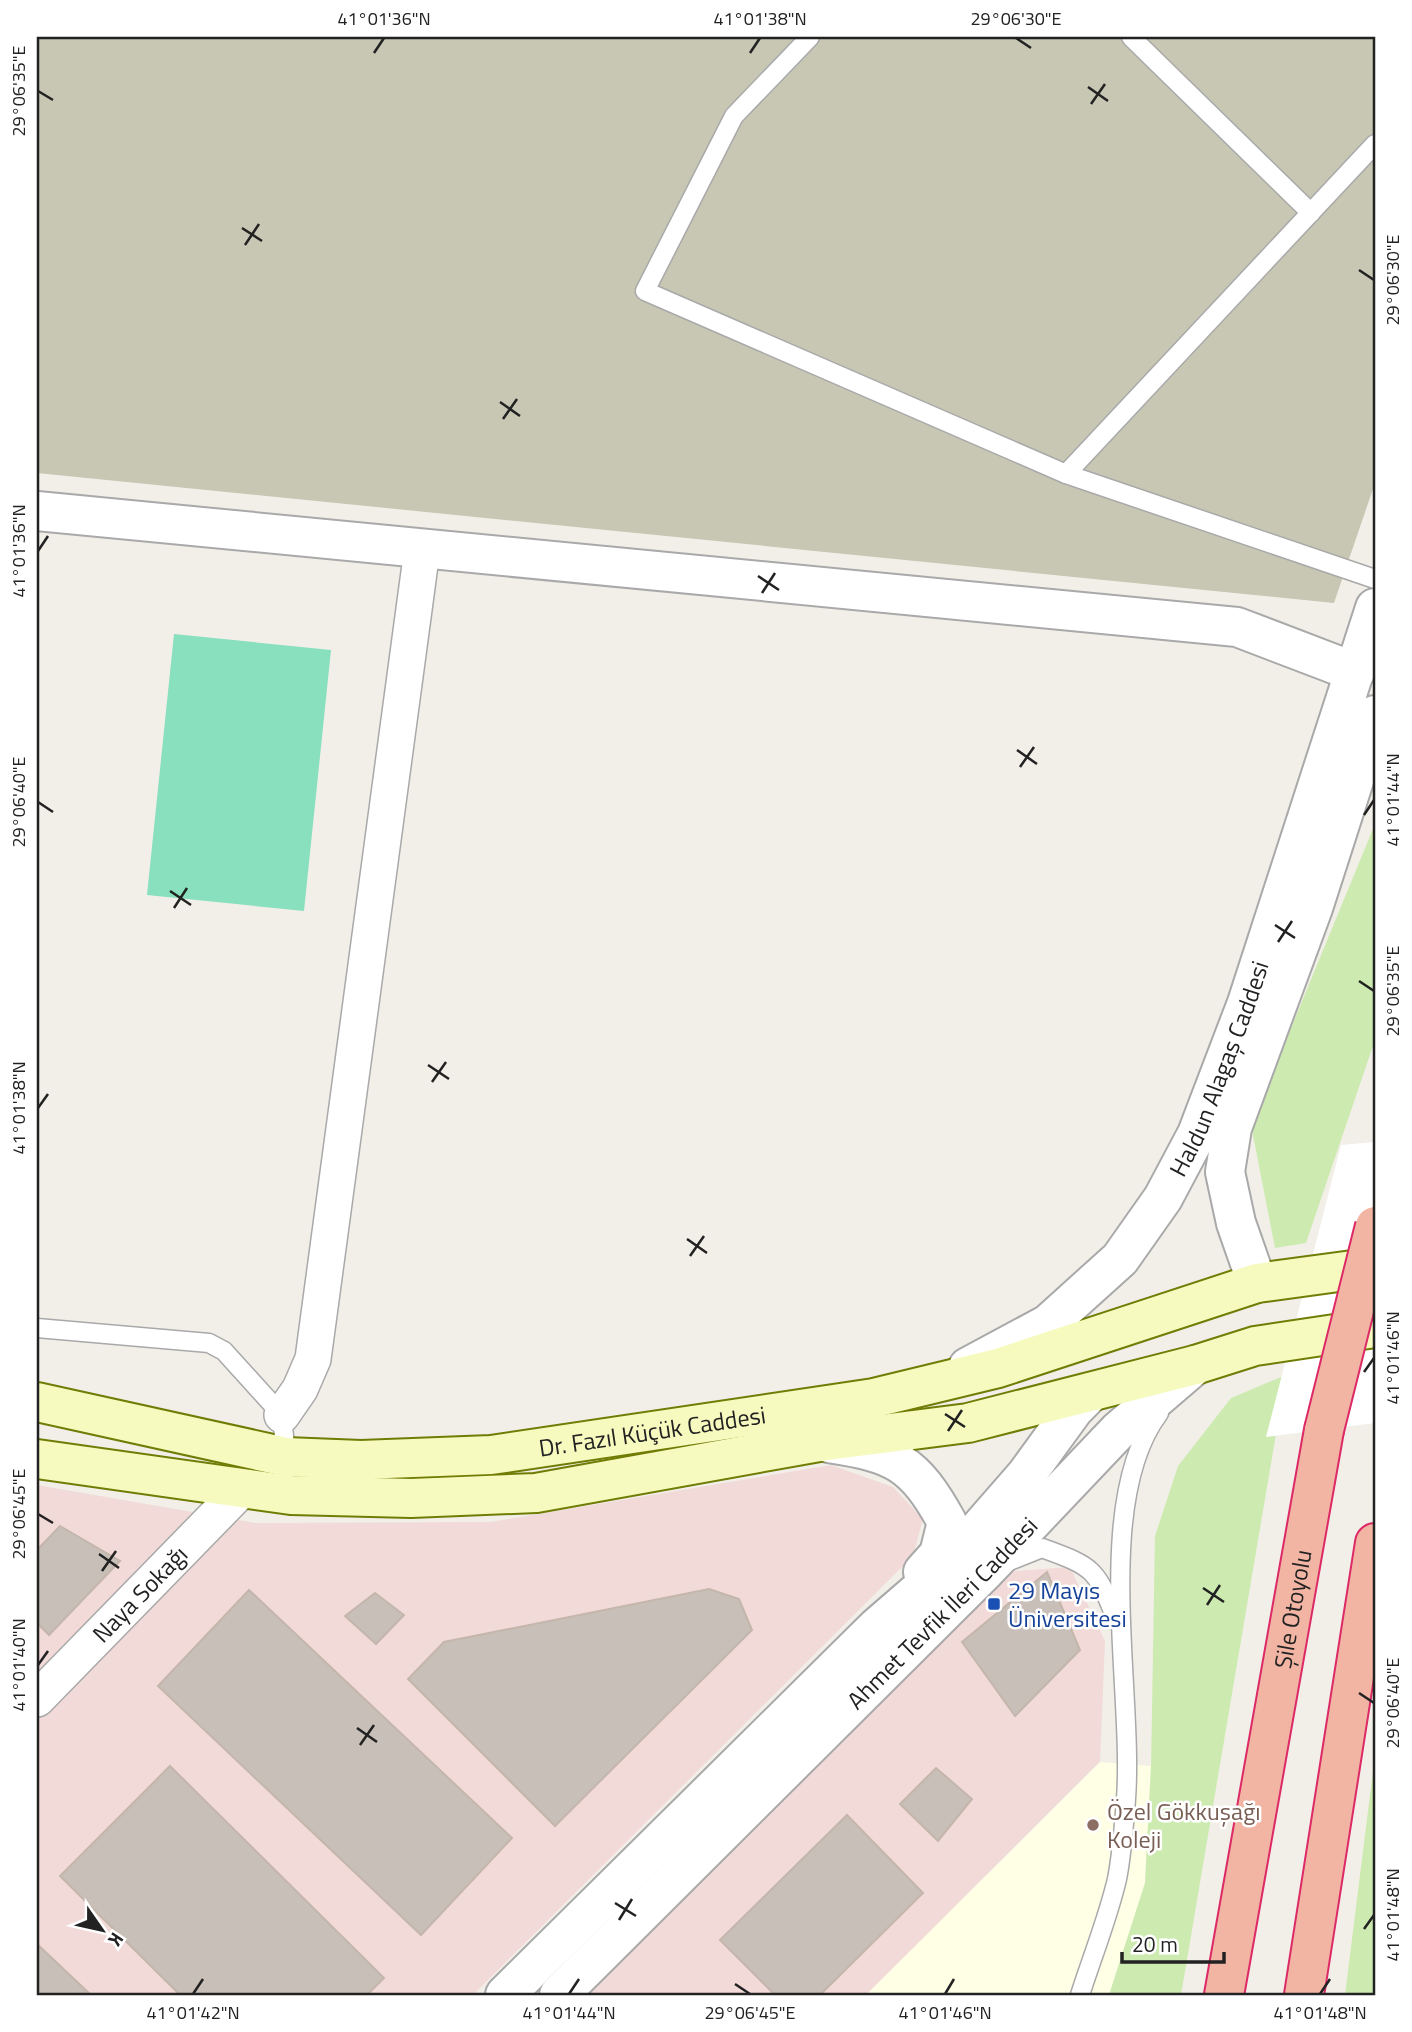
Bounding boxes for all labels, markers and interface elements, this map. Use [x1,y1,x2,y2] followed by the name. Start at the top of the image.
[337,5,431,32] text: 41°01'36"N
[713,5,807,32] text: 41°01'38"N
[971,5,1062,32] text: 29°06'30"E
[5,45,32,136] text: 29°06'35"E
[1379,234,1406,325] text: 29°06'30"E
[5,504,32,598] text: 41°01'36"N
[1379,753,1406,847] text: 41°01'44"N
[5,756,32,847] text: 29°06'40"E
[1379,945,1406,1036] text: 29°06'35"E
[1160,956,1278,1183] street label: Haldun Alagaş Caddesi
[5,1061,32,1155] text: 41°01'38"N
[1379,1311,1406,1405] text: 41°01'46"N
[536,1396,768,1466] street label: Dr. Fazıl Küçük Caddesi
[5,1468,32,1559] text: 29°06'45"E
[838,1508,1046,1717] street label: Ahmet Tevfik İleri Caddesi
[84,1537,196,1651] street label: Naya Sokağı
[1264,1547,1321,1671] street label: Şile Otoyolu
[1008,1572,1127,1636] place label: 29 Mayıs Üniversitesi
[986,1596,1002,1612] marker: 29 Mayıs Üniversitesi
[5,1618,32,1712] text: 41°01'40"N
[1379,1657,1406,1748] text: 29°06'40"E
[1107,1793,1261,1857] place label: Özel Gökkuşağı Koleji
[1085,1817,1101,1833] marker: Özel Gökkuşağı Koleji
[1379,1868,1406,1962] text: 41°01'48"N
[66,1896,136,1966] north arrow
[1122,1920,1223,1964] scale bar
[101,1927,132,1953] text: K
[1132,1928,1178,1960] text: 20 m
[146,1999,240,2026] text: 41°01'42"N
[522,1999,616,2026] text: 41°01'44"N
[705,1999,796,2026] text: 29°06'45"E
[898,1999,992,2026] text: 41°01'46"N
[1273,1999,1367,2026] text: 41°01'48"N

